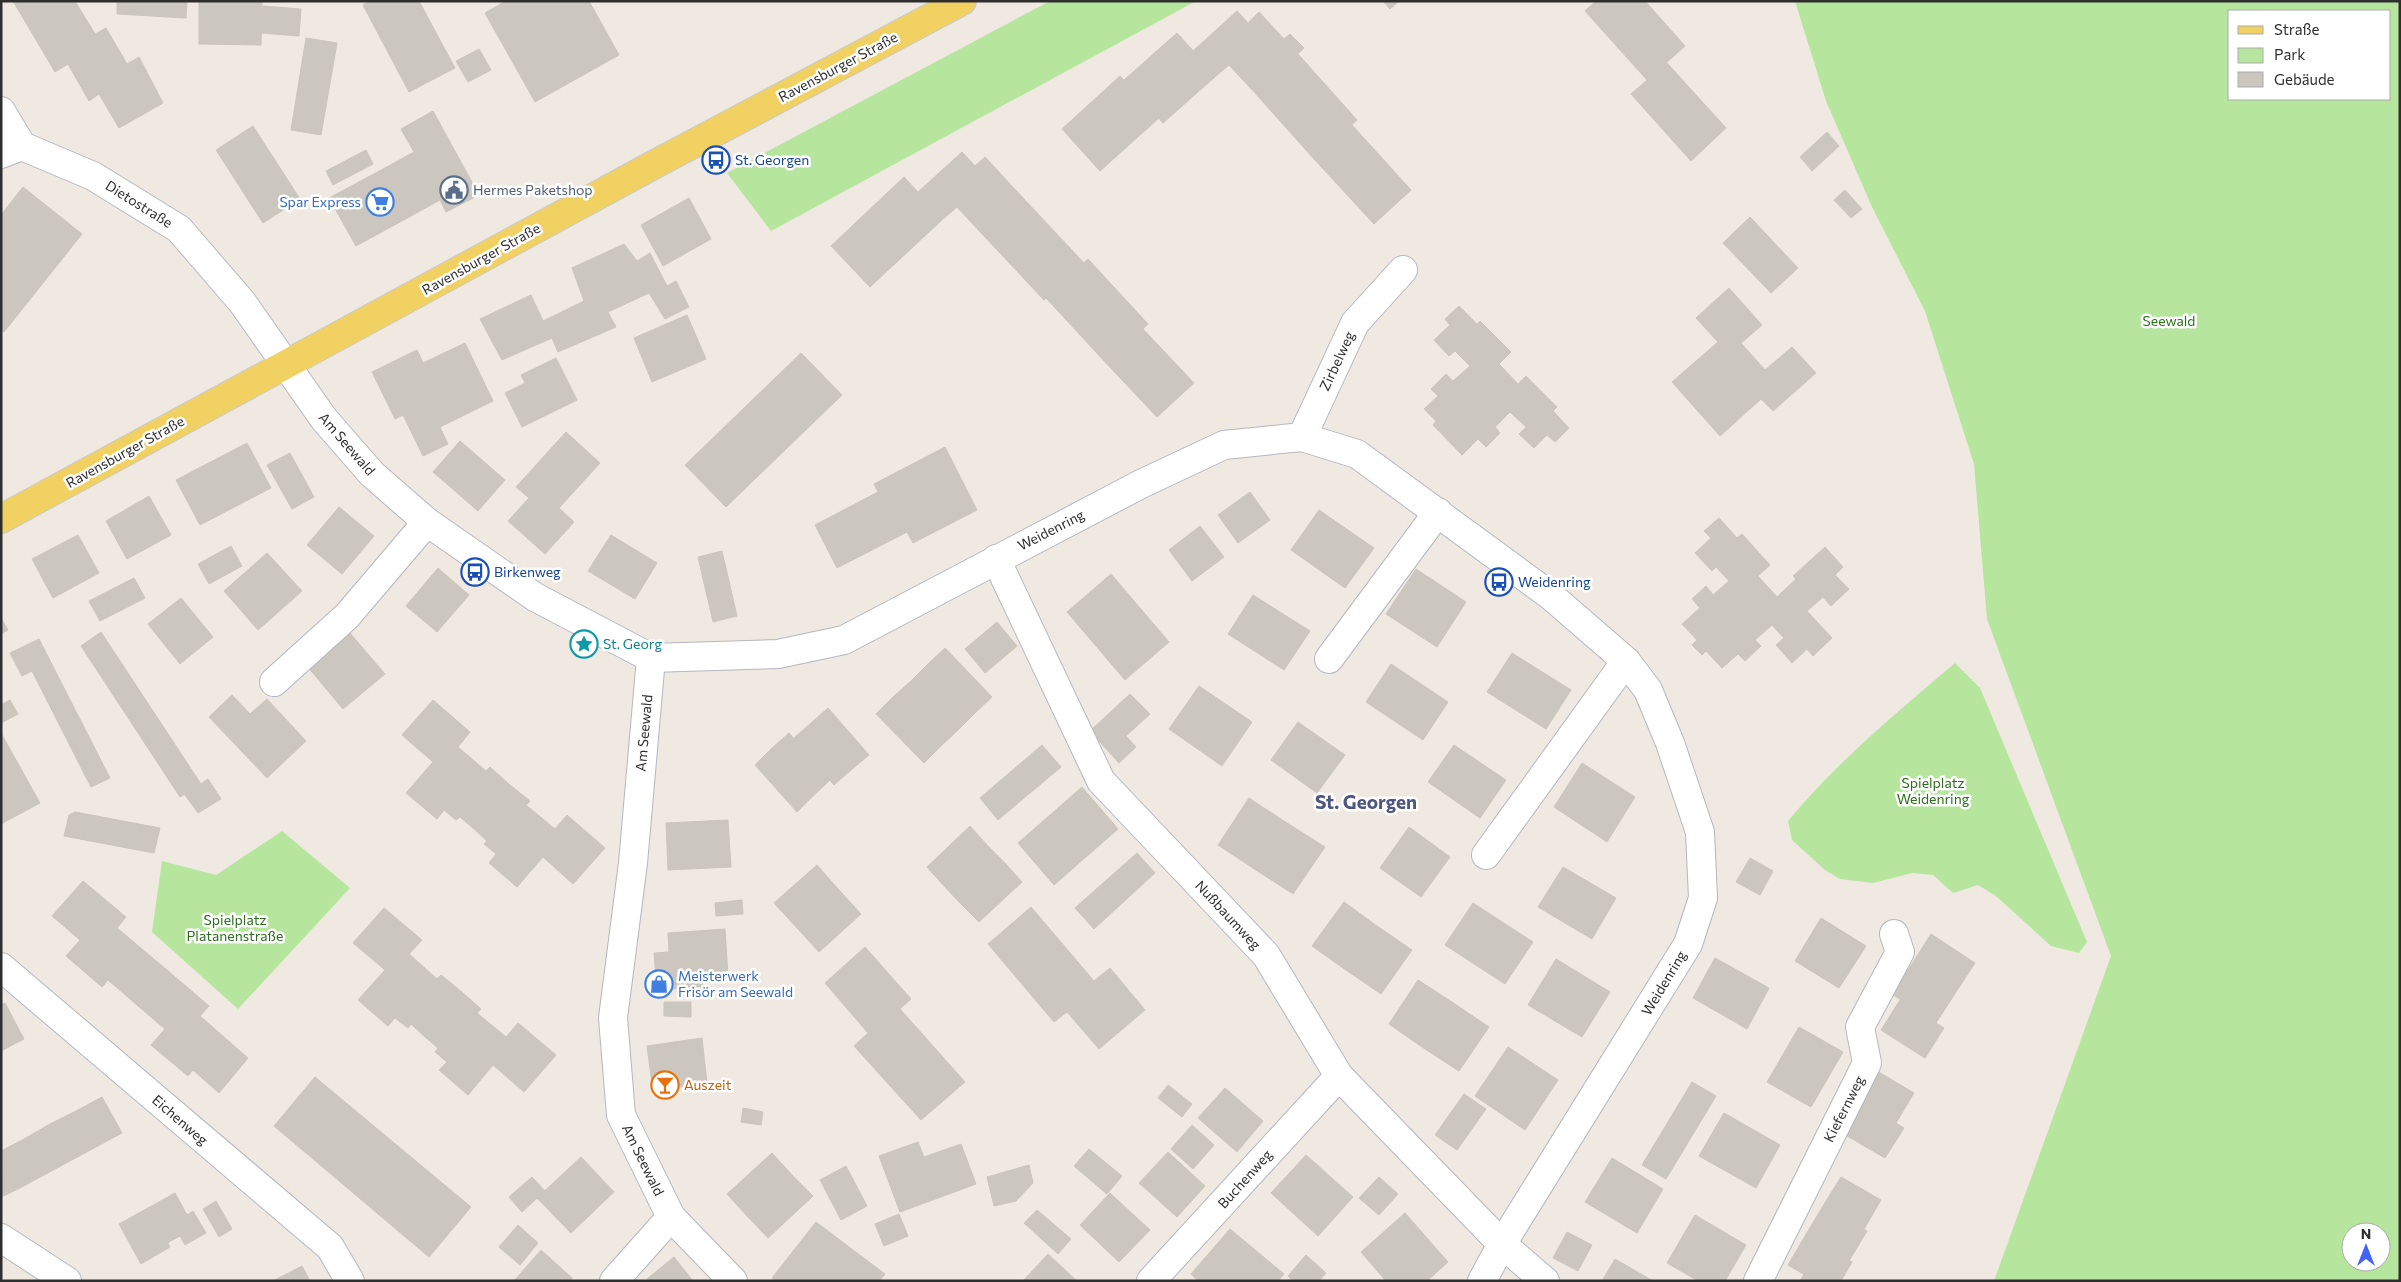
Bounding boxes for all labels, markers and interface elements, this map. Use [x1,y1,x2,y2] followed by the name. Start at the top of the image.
[2228,10,2391,100] legend
[2274,20,2320,38] text: Straße
[775,28,900,105] street label: Ravensburger Straße
[2274,45,2305,63] text: Park
[2274,70,2335,88] text: Gebäude
[701,145,731,175] bus stop icon: St. Georgen
[735,151,809,168] place label: St. Georgen
[439,175,469,205] public building icon: Hermes Paketshop
[103,176,176,231] street label: Dietostraße
[473,181,593,198] place label: Hermes Paketshop
[365,187,395,217] supermarket icon: Spar Express
[279,193,361,210] place label: Spar Express
[419,219,543,298] street label: Ravensburger Straße
[2143,312,2195,329] park label: Seewald
[1315,328,1358,393] street label: Zirbelweg
[316,409,379,478] street label: Am Seewald
[63,412,187,491] street label: Ravensburger Straße
[1015,505,1087,554] street label: Weidenring
[460,557,490,587] bus stop icon: Birkenweg
[494,563,561,580] place label: Birkenweg
[1484,567,1514,597] bus stop icon: Weidenring
[1518,573,1591,590] place label: Weidenring
[569,629,599,659] place icon: St. Georg
[603,635,662,652] place label: St. Georg
[632,694,655,772] street label: Am Seewald
[1897,774,1970,807] park label: Spielplatz Weidenring
[1315,790,1417,813] district label: St. Georgen
[1192,877,1265,953] street label: Nußbaumweg
[187,911,283,944] park label: Spielplatz Platanenstraße
[1638,947,1690,1018] street label: Weidenring
[678,967,793,1000] place label: Meisterwerk Frisör am Seewald
[644,969,674,999] shop icon: Meisterwerk Frisör am Seewald
[650,1070,680,1100] bar icon: Auszeit
[1820,1072,1868,1145] street label: Kiefernweg
[684,1076,732,1093] place label: Auszeit
[149,1091,212,1149] street label: Eichenweg
[619,1121,668,1198] street label: Am Seewald
[1214,1146,1276,1211] street label: Buchenweg
[2341,1222,2391,1272] north arrow
[2361,1225,2371,1242] text: N

